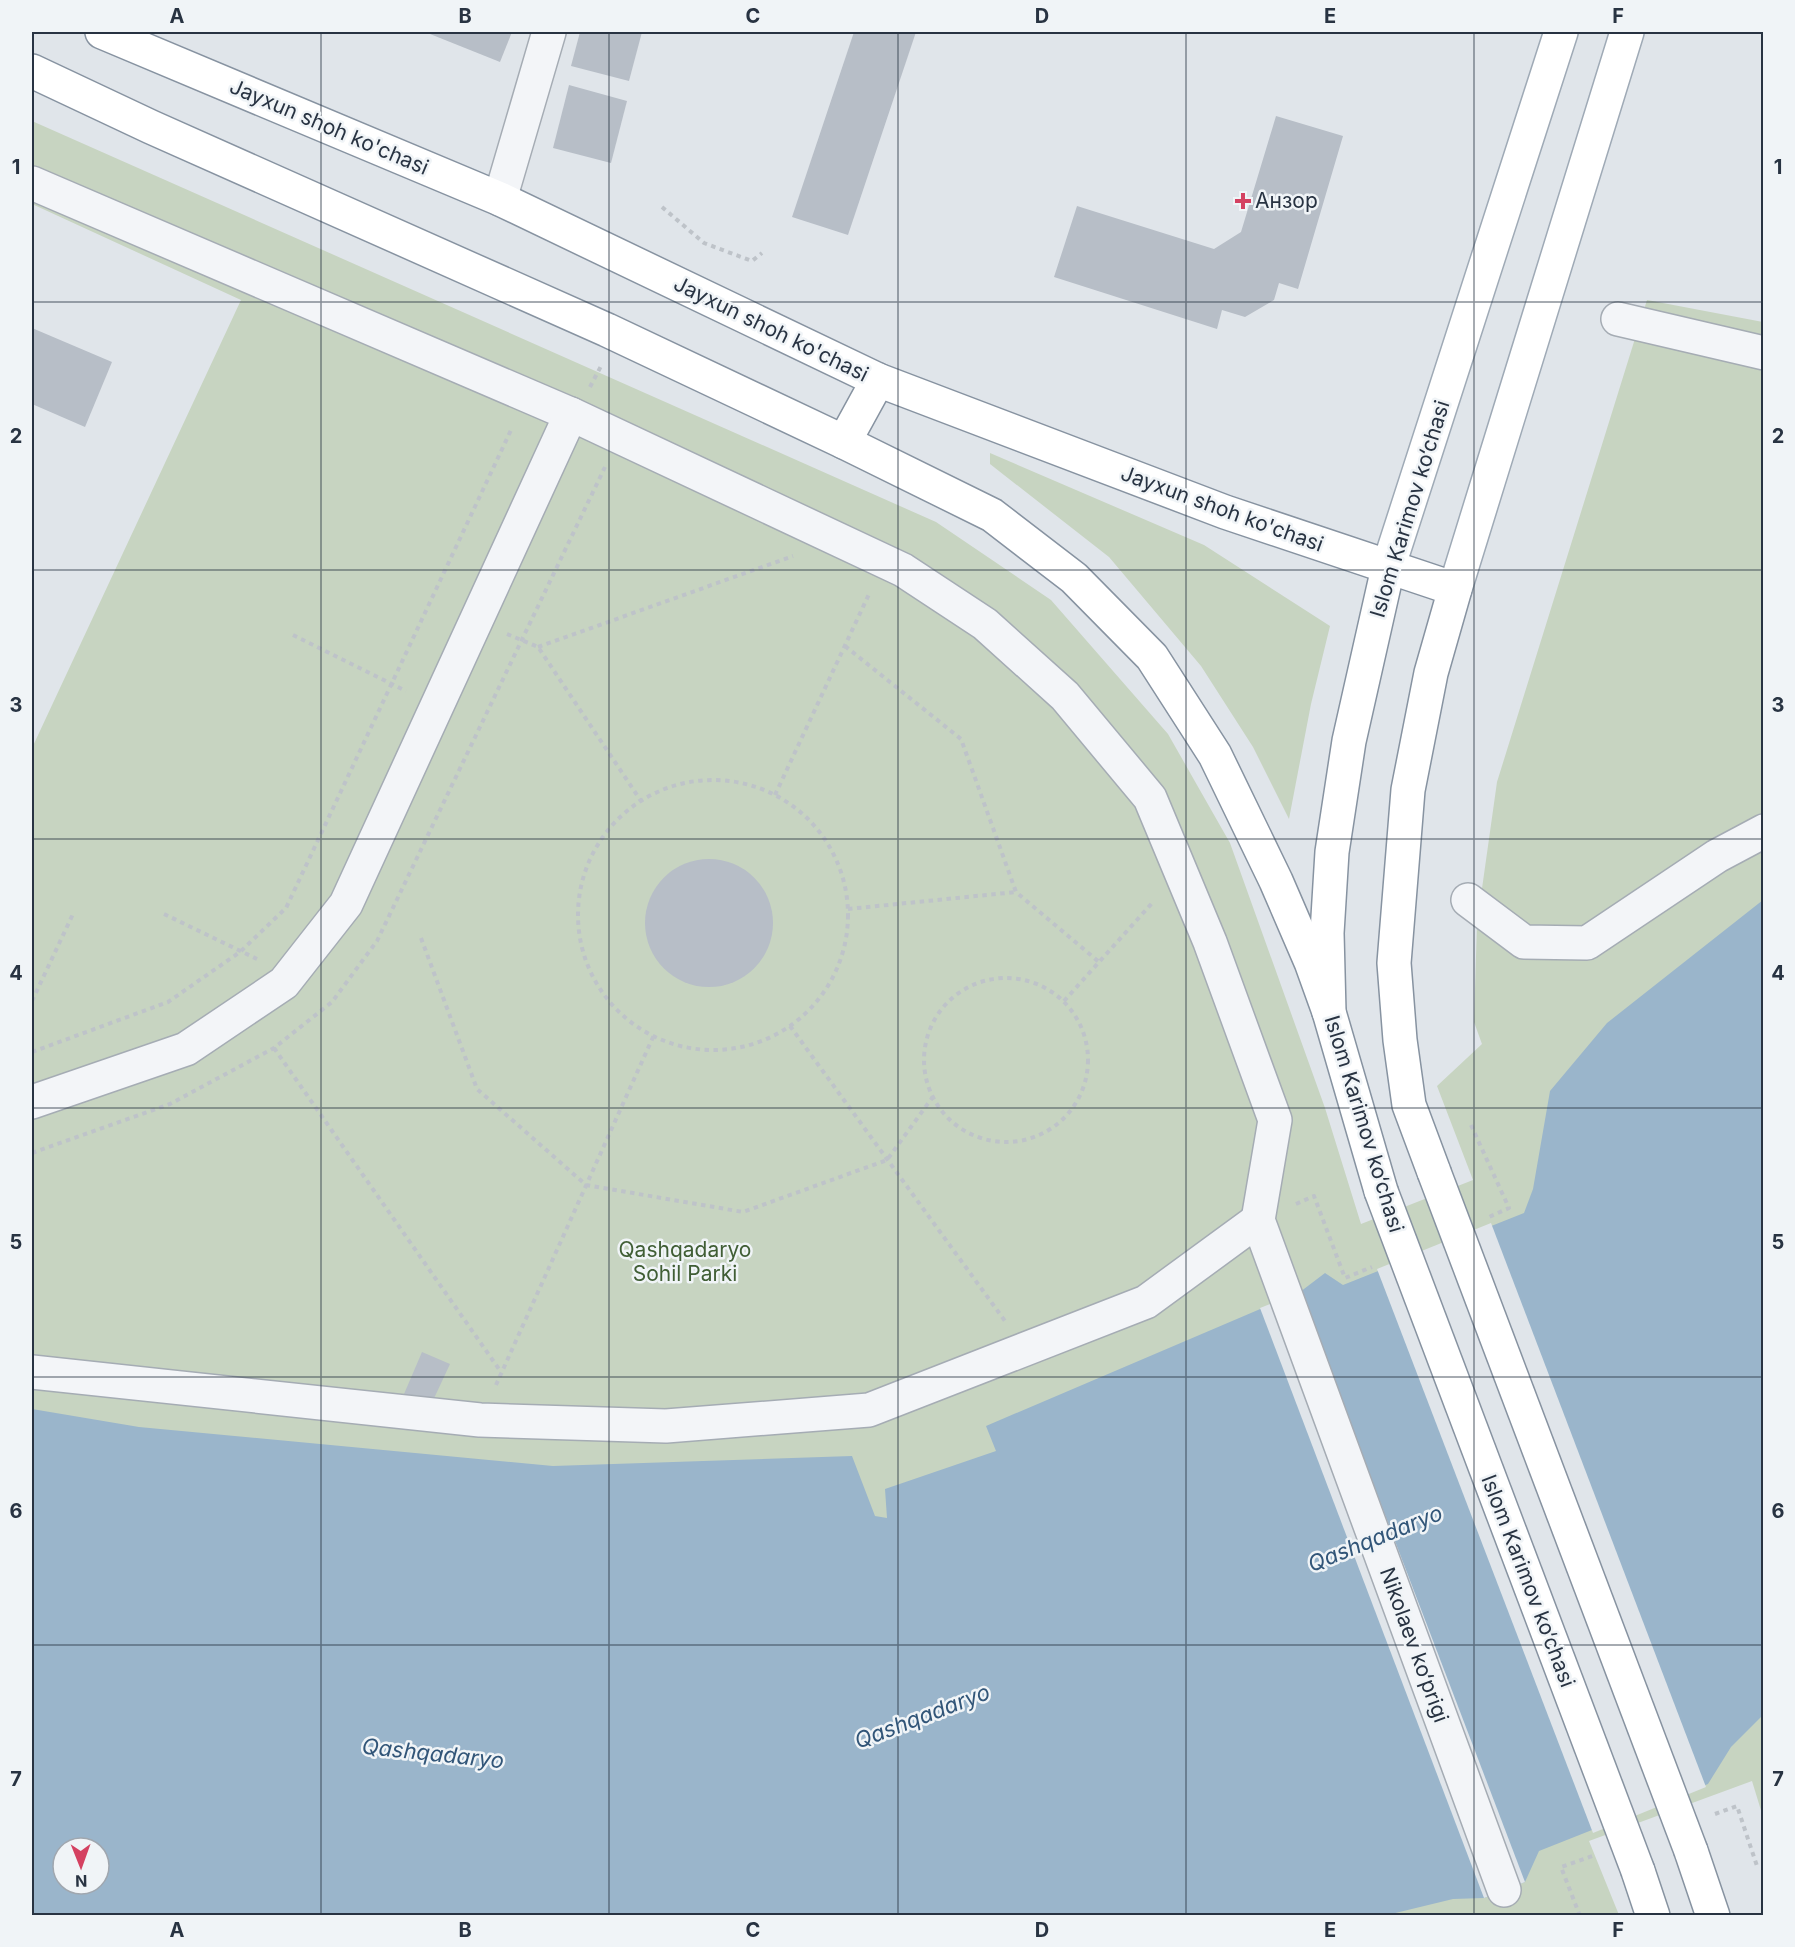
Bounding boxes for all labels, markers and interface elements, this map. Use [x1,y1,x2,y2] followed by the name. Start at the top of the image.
[170,4,185,28] text: A
[458,4,472,28] text: B
[746,4,760,28] text: C
[1035,4,1049,28] text: D
[1324,4,1336,28] text: E
[1612,4,1624,28] text: F
[226,73,432,180] street label: Jayxun shoh ko'chasi
[12,155,20,179] text: 1
[1774,155,1782,179] text: 1
[1255,188,1318,213] place label: Анзор
[1236,194,1250,208] marker: Анзор
[670,270,873,387] street label: Jayxun shoh ko'chasi
[1365,397,1454,620] street label: Islom Karimov ko‘chasi
[10,424,22,448] text: 2
[1772,424,1784,448] text: 2
[1118,460,1327,557] street label: Jayxun shoh ko'chasi
[10,693,22,717] text: 3
[1772,693,1784,717] text: 3
[9,961,23,985] text: 4
[1771,961,1785,985] text: 4
[1320,1012,1409,1235] street label: Islom Karimov ko‘chasi
[10,1230,22,1254] text: 5
[1772,1230,1784,1254] text: 5
[619,1237,751,1286] park label: Qashqadaryo Sohil Parki
[1476,1471,1581,1691] street label: Islom Karimov ko‘chasi
[10,1499,23,1523] text: 6
[1304,1499,1446,1577] water label: Qashqadaryo
[1772,1499,1785,1523] text: 6
[1375,1564,1454,1726] street label: Nikolaev ko‘prigi
[851,1678,993,1754] water label: Qashqadaryo
[361,1733,505,1773] water label: Qashqadaryo
[10,1767,22,1791] text: 7
[1772,1767,1784,1791] text: 7
[51,1836,111,1896] north arrow
[75,1871,88,1891] text: N
[170,1918,185,1942] text: A
[458,1918,472,1942] text: B
[746,1918,760,1942] text: C
[1035,1918,1049,1942] text: D
[1324,1918,1336,1942] text: E
[1612,1918,1624,1942] text: F

